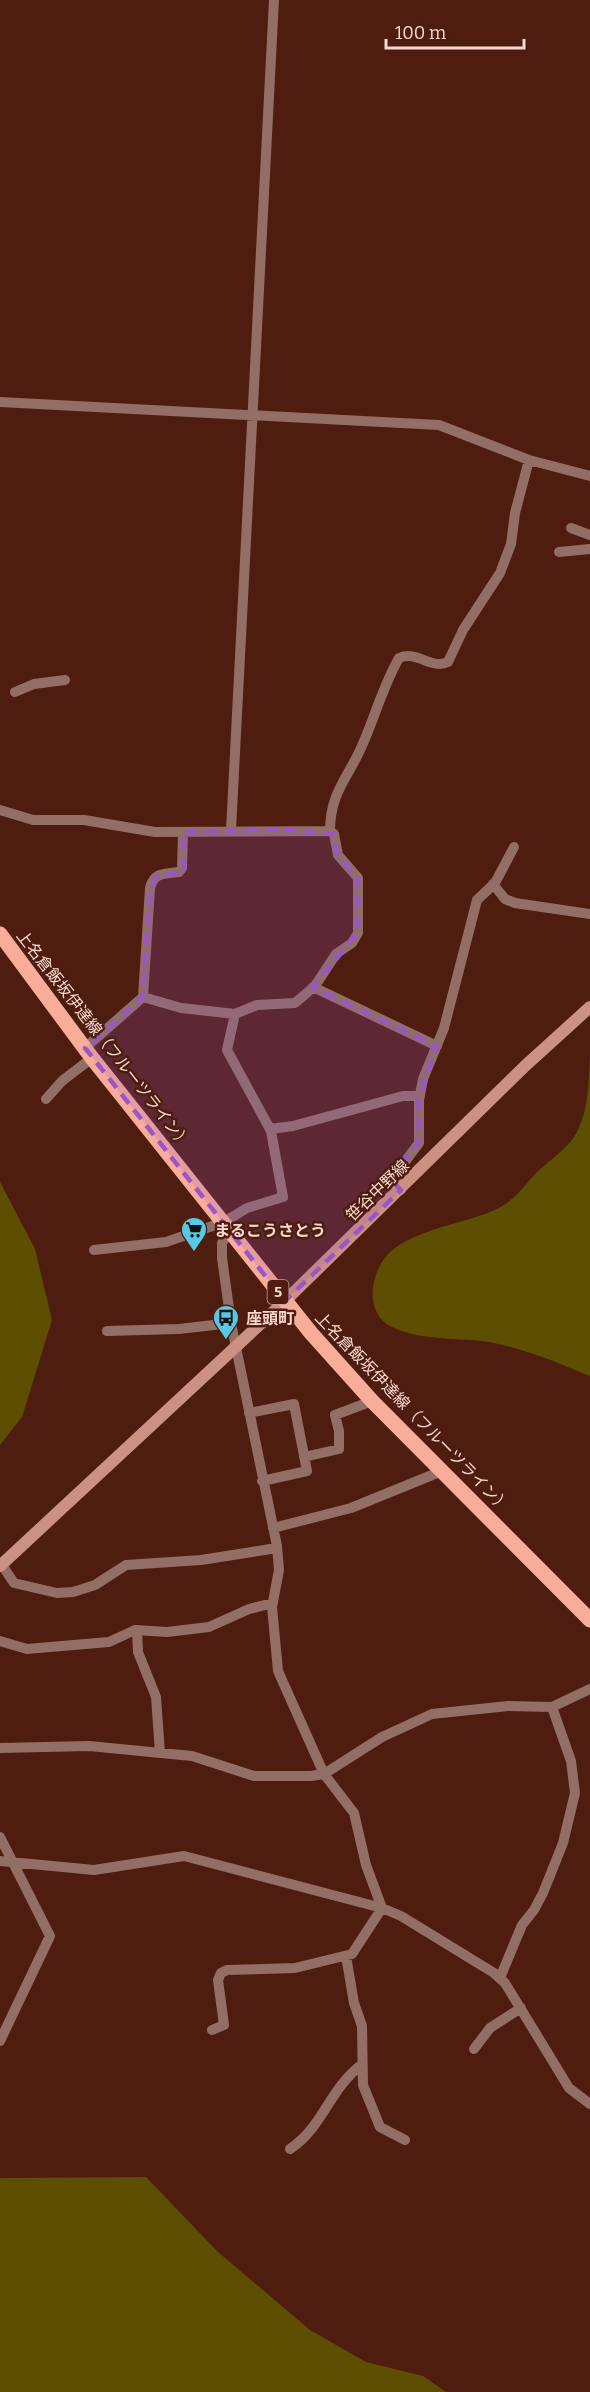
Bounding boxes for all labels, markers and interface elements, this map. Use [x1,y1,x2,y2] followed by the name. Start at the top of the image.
[386,12,524,50] scale bar
[395,22,446,44] text: 100 m
[12,926,195,1152] street label: 上名倉飯坂伊達線（フルーツライン）
[342,1156,413,1225] street label: 笹谷中野線
[179,1215,209,1253] supermarket icon: まるこうさとう
[214,1221,326,1240] place label: まるこうさとう
[268,1280,288,1304] road number: 5
[211,1303,241,1341] bus stop icon: 座頭町
[311,1308,514,1517] street label: 上名倉飯坂伊達線（フルーツライン）
[246,1309,294,1328] place label: 座頭町

